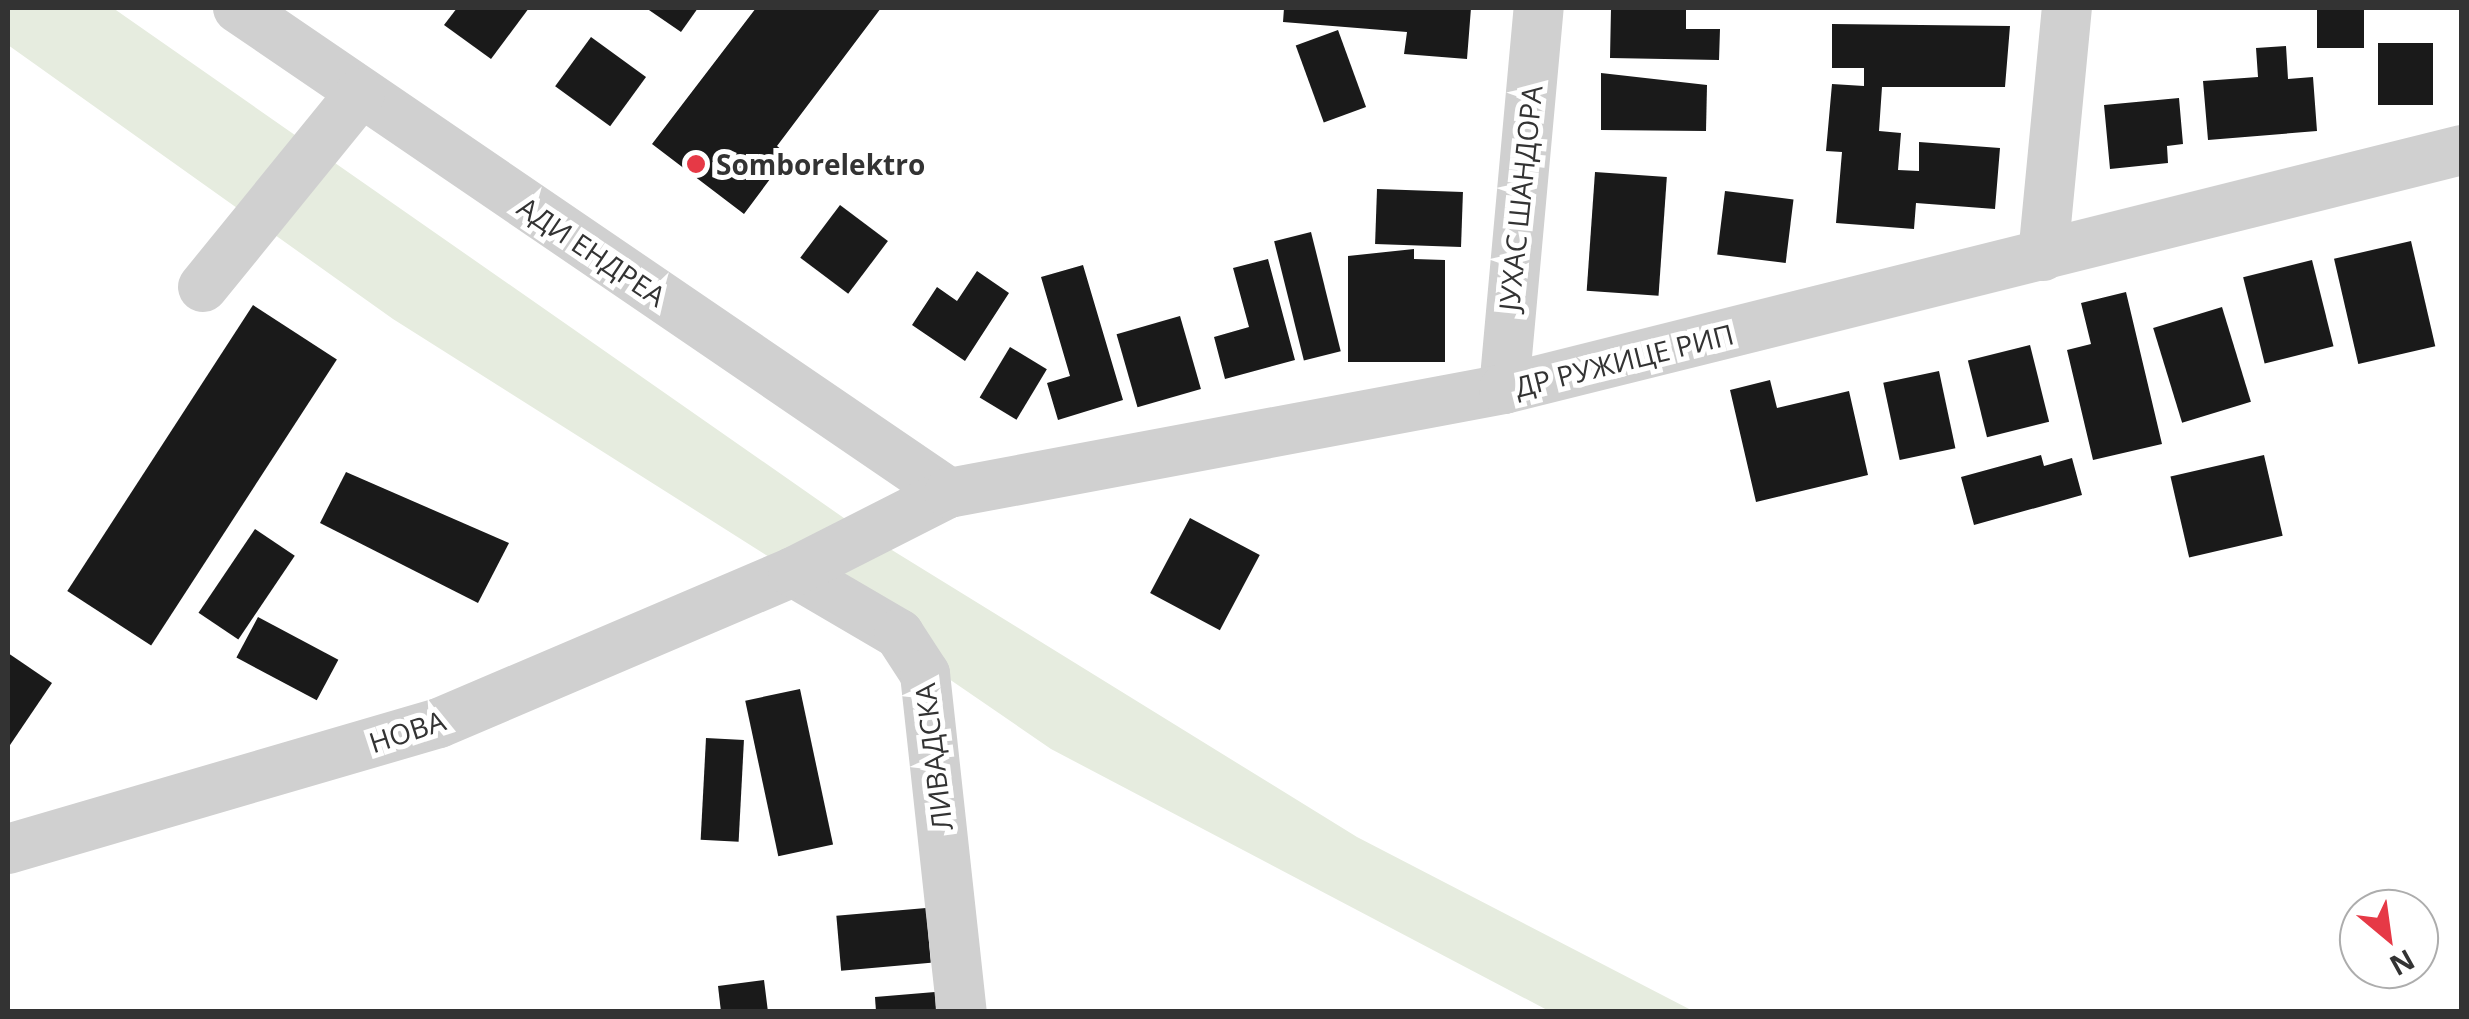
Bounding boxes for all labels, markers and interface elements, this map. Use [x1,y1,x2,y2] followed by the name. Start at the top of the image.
[1491,84,1549,312] street label: ЈУХАС ШАНДОРА
[716,147,925,181] place label: Somborelektro
[685,153,707,175] marker: Somborelektro
[512,189,672,313] street label: АДИ ЕНДРЕА
[1511,317,1737,403] street label: ДР РУЖИЦЕ РИП
[907,681,959,833] street label: ЛИВАДСКА
[365,703,449,759] street label: НОВА
[2339,889,2439,989] north arrow
[2383,941,2422,986] text: N

